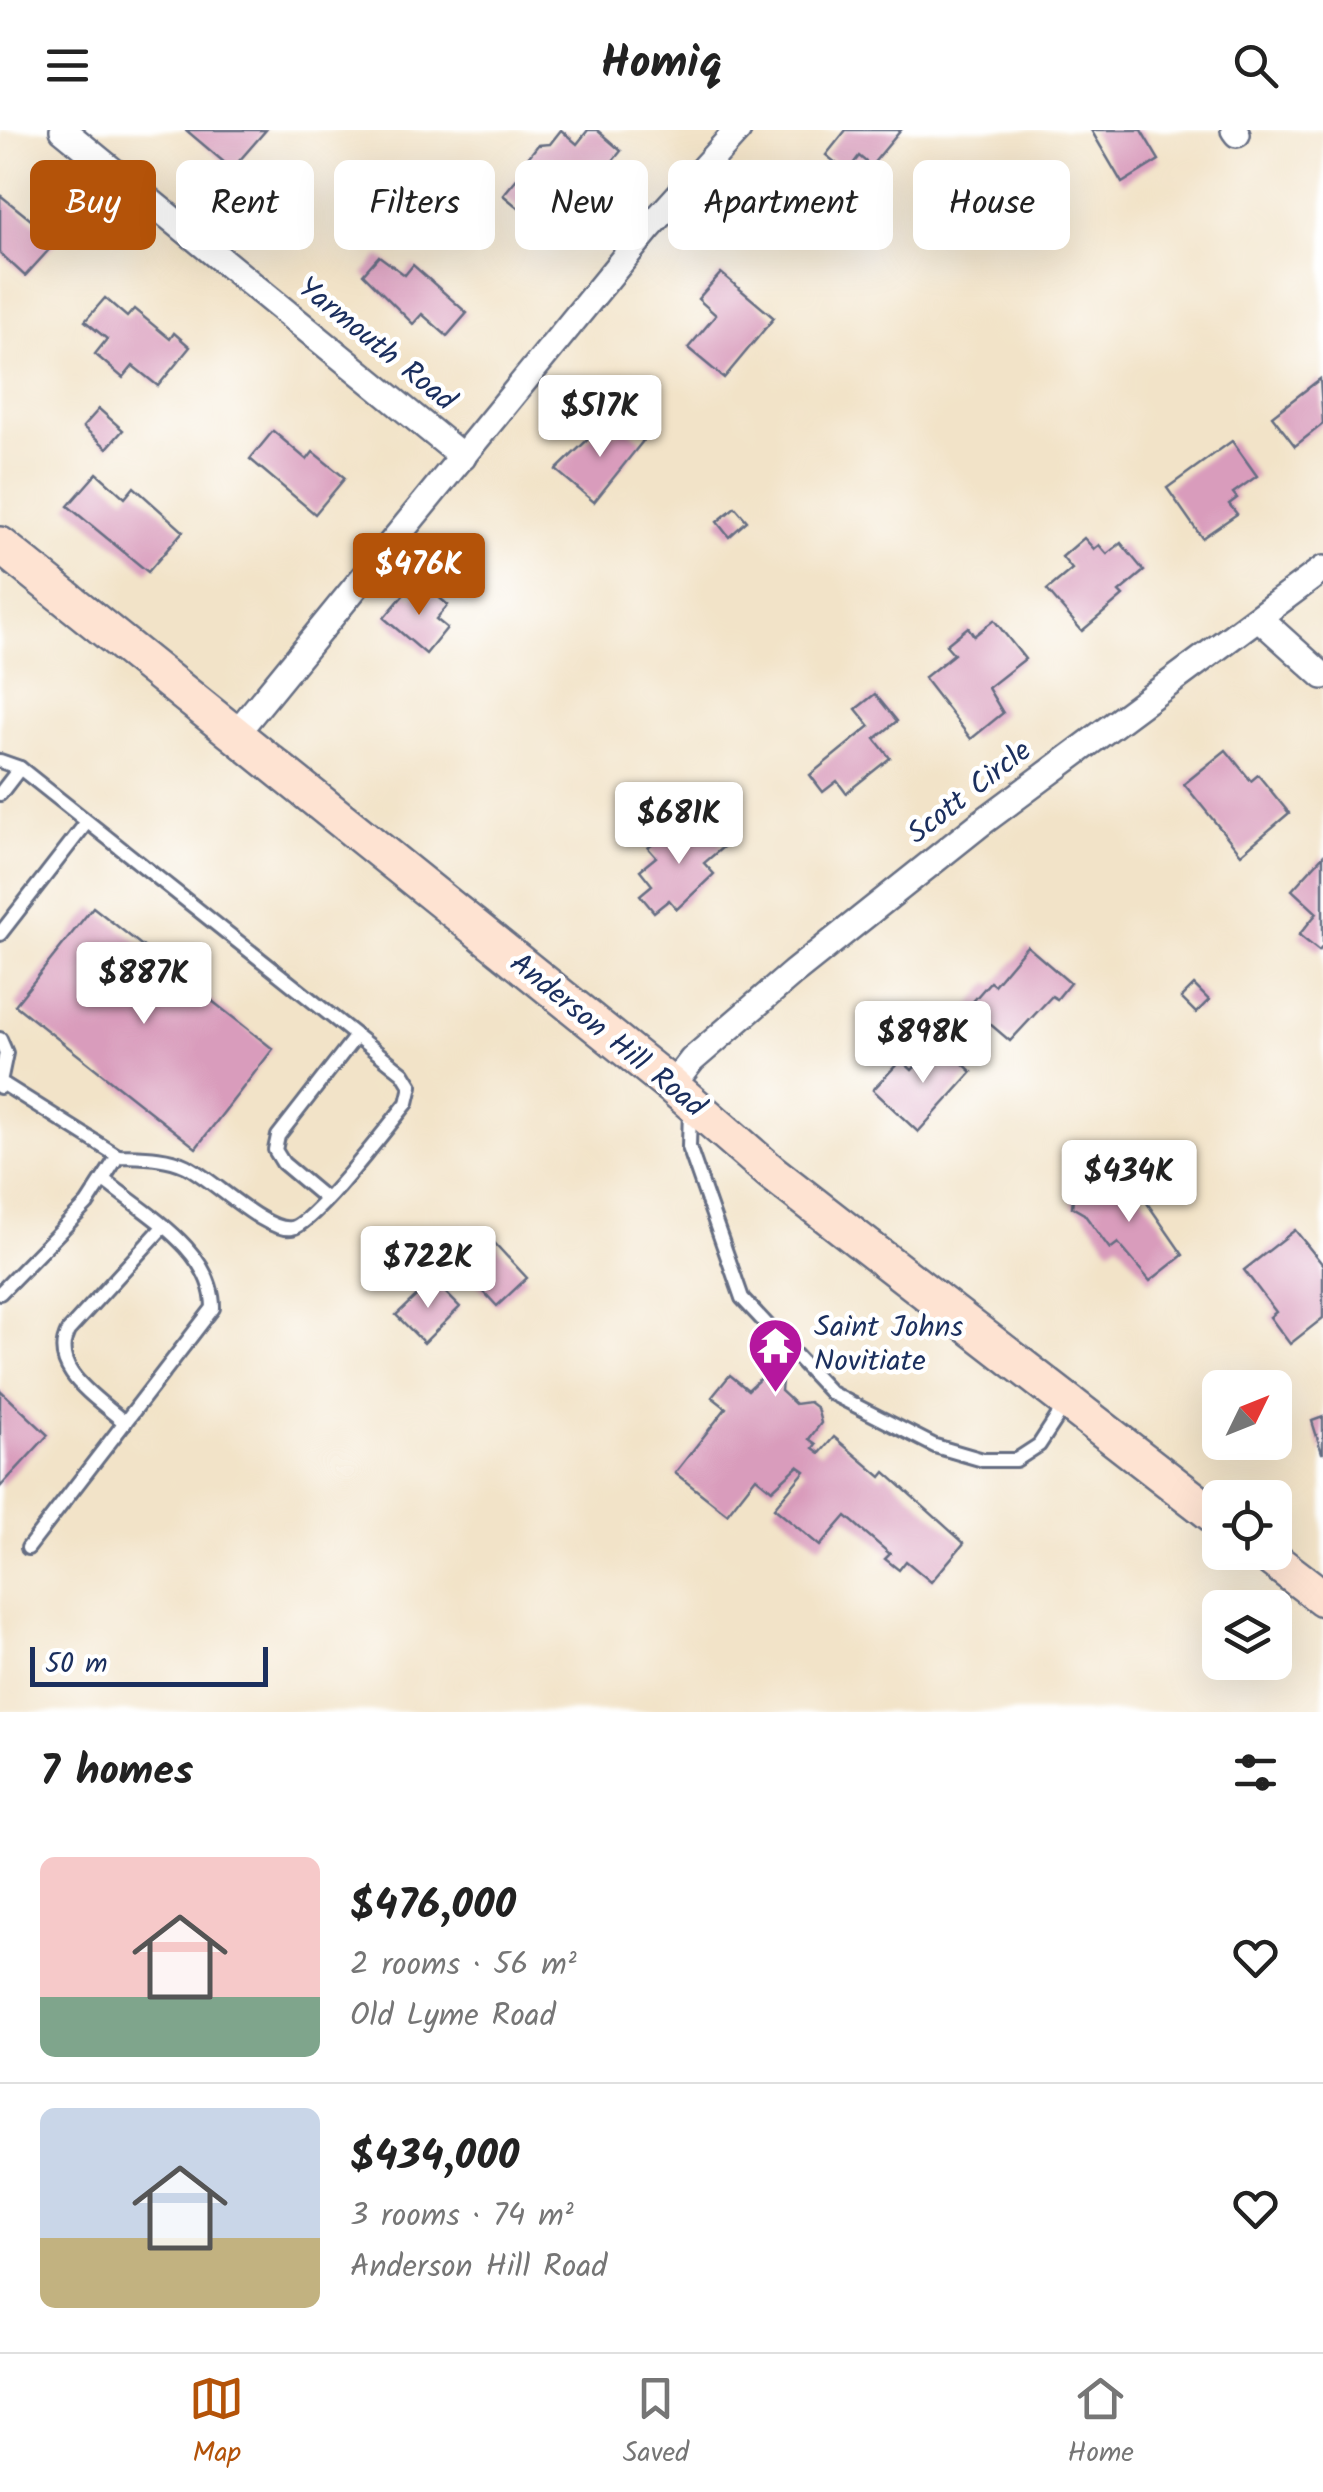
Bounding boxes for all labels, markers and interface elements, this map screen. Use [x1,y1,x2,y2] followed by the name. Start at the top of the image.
[601,29,722,101] text: Homiq
[40,38,95,93] icon: menu
[1228,38,1283,93] icon: search
[30,160,156,250] chip: Buy
[176,160,314,250] chip: Rent
[334,160,495,250] chip: Filters
[515,160,648,250] chip: New
[668,160,893,250] chip: Apartment
[913,160,1070,250] chip: House
[286,266,467,425] street label: Yarmouth Road
[530,375,670,460] pin: $517K
[560,382,640,433] text: $517K
[349,533,489,618] pin: $476K
[375,540,463,591] text: $476K
[897,729,1043,857] street label: Scott Circle
[609,782,749,867] pin: $681K
[637,789,721,840] text: $681K
[498,941,717,1131] street label: Anderson Hill Road
[74,942,214,1027] pin: $887K
[98,949,190,1000] text: $887K
[853,1001,993,1086] pin: $898K
[877,1008,969,1059] text: $898K
[1059,1140,1199,1225] pin: $434K
[1084,1147,1174,1198] text: $434K
[358,1226,498,1311] pin: $722K
[383,1233,473,1284] text: $722K
[814,1304,963,1386] place label: Saint Johns Novitiate
[745,1315,805,1394] temple icon: Saint Johns Novitiate
[1202,1370,1292,1460] north arrow
[1202,1370,1292,1680] map controls
[1202,1480,1292,1570] button: locate
[1202,1590,1292,1680] button: layers
[30,1642,268,1686] scale bar
[45,1642,108,1687] text: 50 m
[40,1739,193,1806] text: 7 homes
[1228,1745,1283,1800] icon: filters
[350,1873,516,1940] text: $476,000
[120,1897,240,2017] icon: home
[1228,1930,1283,1985] icon: heart
[350,1940,577,1991] text: 2 rooms · 56 m²
[350,1991,556,2042] text: Old Lyme Road
[350,2124,519,2191] text: $434,000
[120,2148,240,2268] icon: home
[1228,2181,1283,2236] icon: heart
[350,2191,574,2242] text: 3 rooms · 74 m²
[350,2242,607,2293] text: Anderson Hill Road
[189,2371,244,2476] tab: Map
[623,2371,689,2476] tab: Saved
[1067,2371,1134,2476] tab: Home

